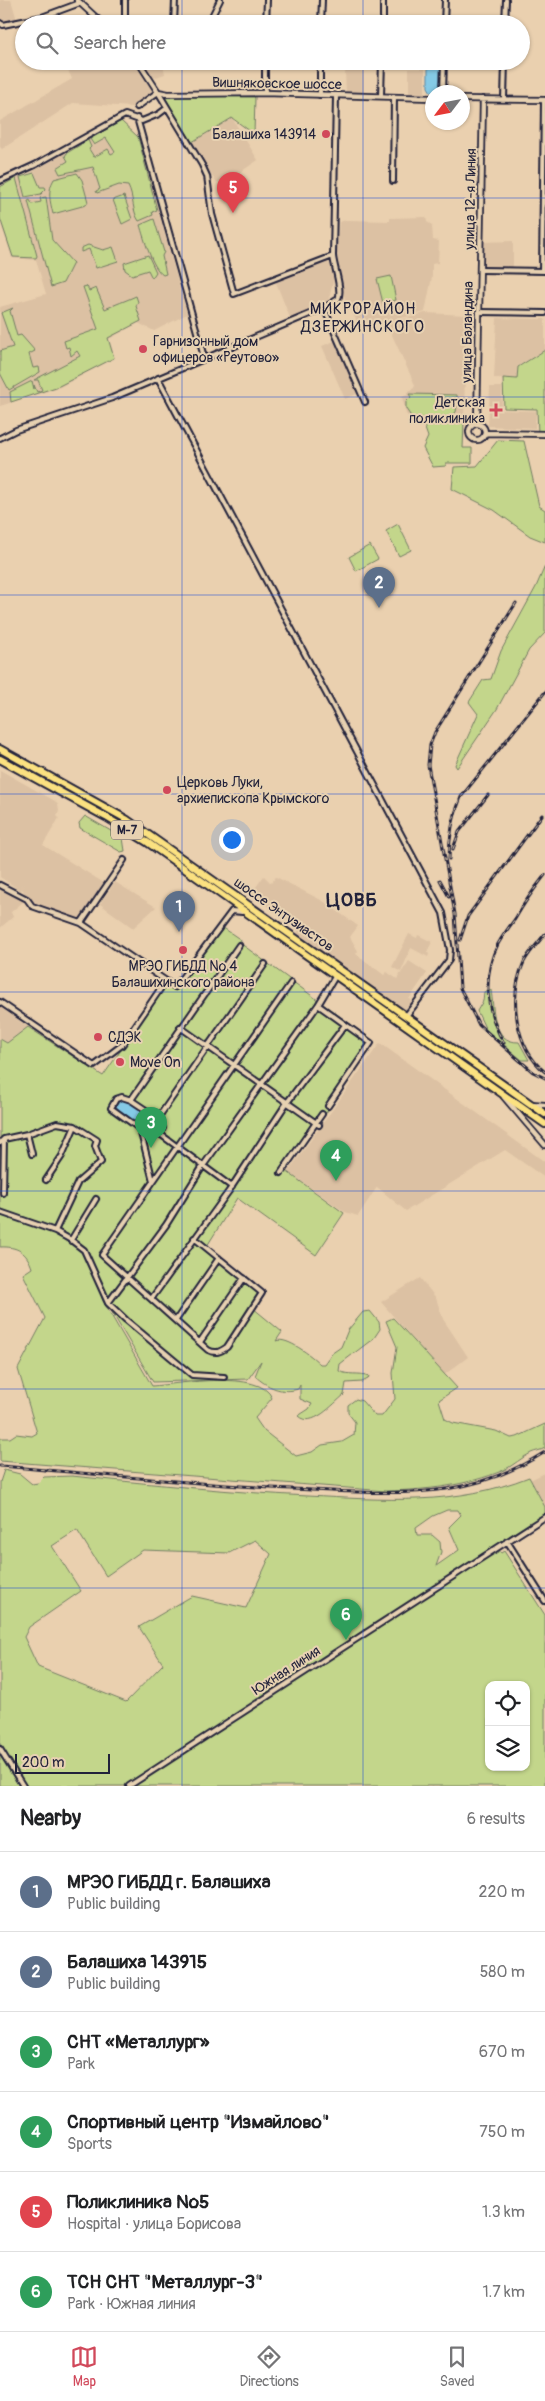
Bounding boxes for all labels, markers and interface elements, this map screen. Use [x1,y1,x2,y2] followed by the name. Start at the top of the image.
[15,15,530,70] search box
[33,29,61,57] icon: search
[73,31,166,55] text: Search here
[212,74,342,93] street label: Вишняковское шоссе
[425,85,470,130] north arrow
[212,126,316,143] place label: Балашиха 143914
[320,128,332,140] marker: Балашиха 143914
[461,148,480,251] street label: улица 12-я Линия
[217,172,249,213] pin: 5
[458,281,477,384] street label: улица Баландина
[300,299,425,337] district label: МИКРОРАЙОН ДЗЕРЖИНСКОГО
[153,333,279,366] place label: Гарнизонный дом офицеров «Реутово»
[137,343,149,355] marker: Гарнизонный дом офицеров «Реутово»
[409,394,485,427] place label: Детская поликлиника
[489,403,503,417] marker: Детская поликлиника
[363,567,395,608] pin: 2
[177,774,330,807] place label: Церковь Луки, архиепископа Крымского
[161,784,173,796] marker: Церковь Луки, архиепископа Крымского
[111,820,143,840] road number: М-7
[219,827,245,853] your location
[231,874,337,955] street label: шоссе Энтузиастов
[326,888,378,912] district label: ЦОВБ
[163,891,195,932] pin: 1
[177,944,189,956] marker: МРЭО ГИБДД № 4 Балашихинского района
[111,958,255,991] place label: МРЭО ГИБДД № 4 Балашихинского района
[108,1029,142,1046] place label: СДЭК
[92,1031,104,1043] marker: СДЭК
[130,1054,181,1071] place label: Move On
[114,1056,126,1068] marker: Move On
[135,1107,167,1148] pin: 3
[320,1140,352,1181] pin: 4
[330,1599,362,1640] pin: 6
[249,1642,323,1699] street label: Южная линия
[485,1681,530,1771] map controls
[485,1681,530,1726] button: locate
[485,1726,530,1771] button: layers
[15,1751,110,1774] scale bar
[22,1754,64,1771] text: 200 m
[20,1805,81,1832] text: Nearby
[467,1809,525,1829] text: 6 results
[67,1870,271,1894] text: МРЭО ГИБДД г. Балашиха
[33,1882,39,1902] text: 1
[479,1882,525,1902] text: 220 m
[67,1894,160,1914] text: Public building
[67,1950,207,1974] text: Балашиха 143915
[32,1962,40,1982] text: 2
[480,1962,525,1982] text: 580 m
[67,1974,160,1994] text: Public building
[67,2030,209,2054] text: СНТ «Металлург»
[32,2042,40,2062] text: 3
[479,2042,525,2062] text: 670 m
[67,2054,95,2074] text: Park
[67,2110,329,2134] text: Спортивный центр "Измайлово"
[31,2122,41,2142] text: 4
[479,2122,525,2142] text: 750 m
[67,2134,112,2154] text: Sports
[67,2190,209,2214] text: Поликлиника №5
[32,2202,40,2222] text: 5
[482,2202,525,2222] text: 1.3 km
[67,2214,241,2234] text: Hospital · улица Борисова
[67,2270,263,2294] text: ТСН СНТ "Металлург-3"
[31,2282,41,2302] text: 6
[482,2282,525,2302] text: 1.7 km
[67,2294,196,2314] text: Park · Южная линия
[70,2343,98,2390] tab: Map
[239,2343,299,2390] tab: Directions
[440,2343,475,2390] tab: Saved

